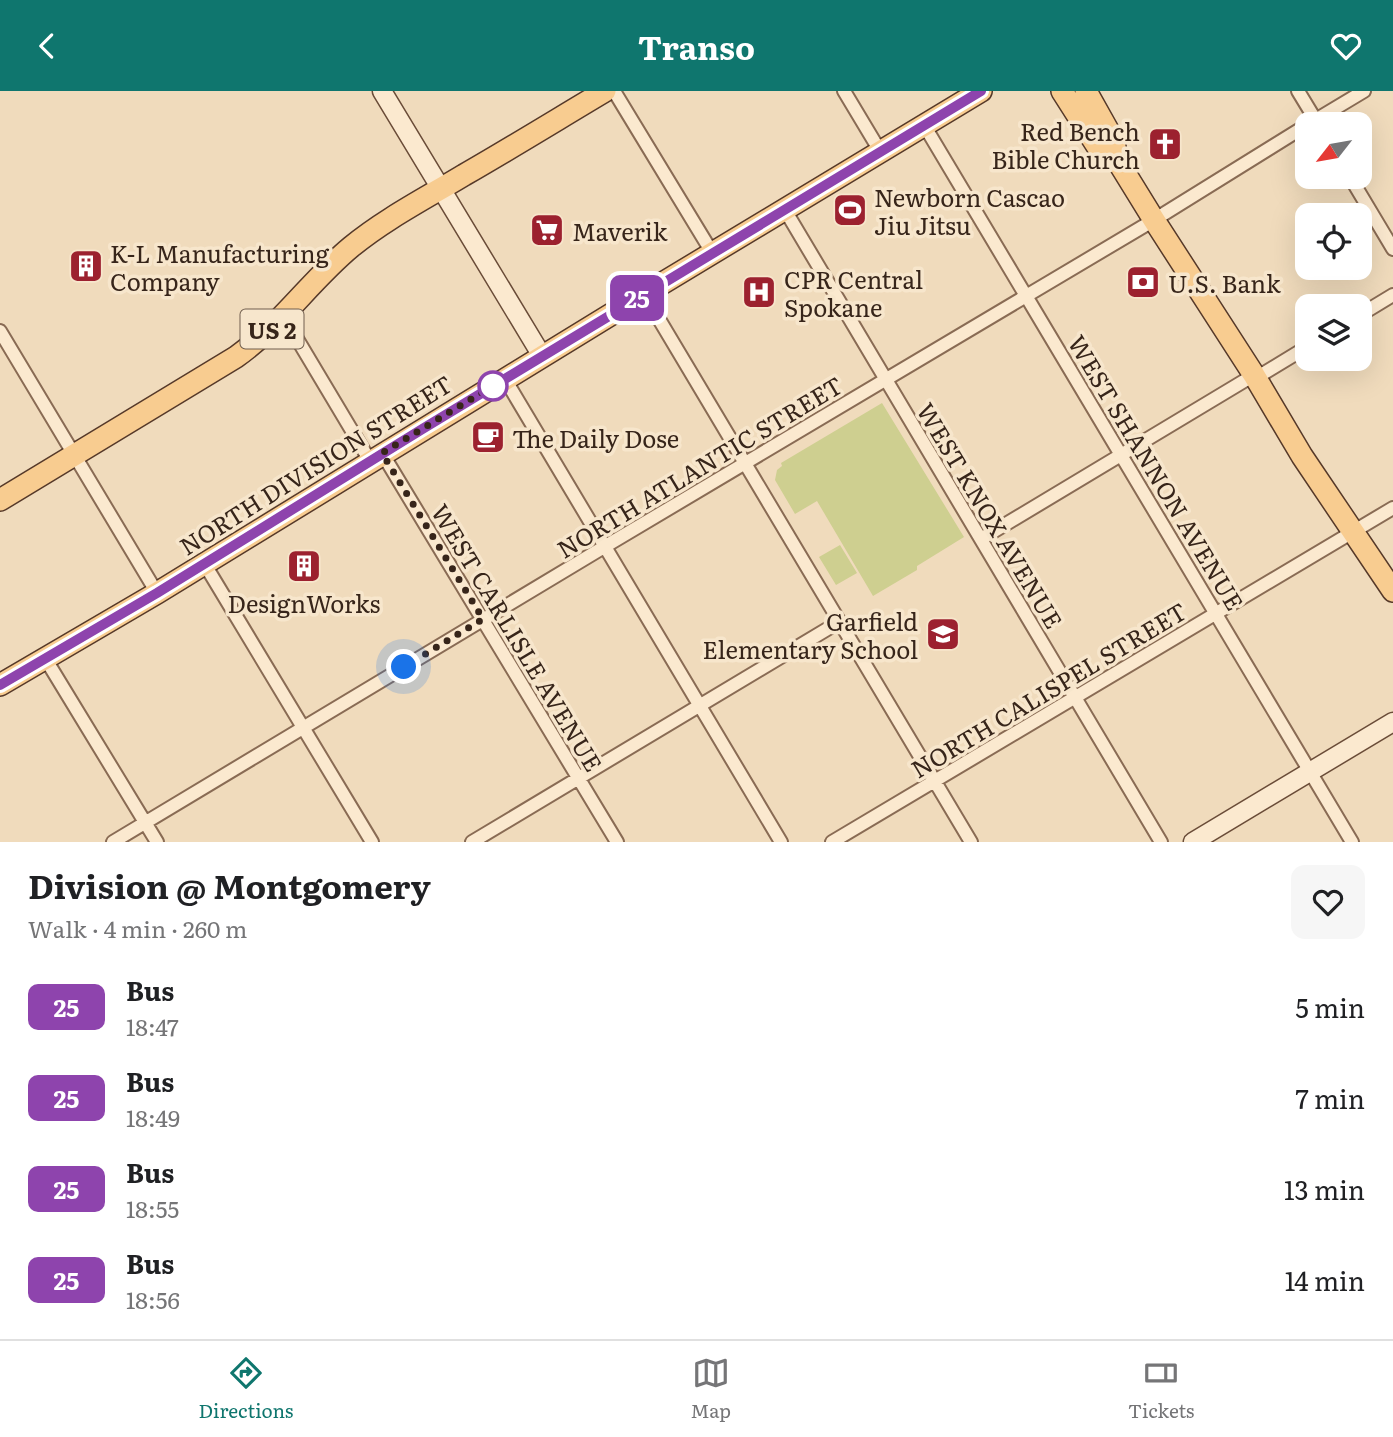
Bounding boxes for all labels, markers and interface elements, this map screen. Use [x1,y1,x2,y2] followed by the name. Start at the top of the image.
[638,22,755,70] text: Transo
[28,27,66,65] icon: back
[1327,27,1365,65] icon: heart
[1295,112,1372,189] north arrow
[1295,112,1372,371] map controls
[992,113,1140,176] place label: Red Bench Bible Church
[1146,125,1184,163] church icon: Red Bench Bible Church
[874,179,1065,242] place label: Newborn Cascao Jiu Jitsu
[831,191,869,229] sports icon: Newborn Cascao Jiu Jitsu
[1295,203,1372,280] button: locate
[528,211,566,249] supermarket icon: Maverik
[572,213,668,248] place label: Maverik
[110,235,330,298] place label: K-L Manufacturing Company
[67,247,105,285] building icon: K-L Manufacturing Company
[784,261,923,324] place label: CPR Central Spokane
[1124,263,1162,301] bank icon: U.S. Bank
[1168,265,1281,300] place label: U.S. Bank
[740,273,778,311] hospital icon: CPR Central Spokane
[606,275,668,321] line badge: 25
[624,280,650,315] text: 25
[1295,294,1372,371] button: layers
[240,309,304,349] road number: US 2
[1061,328,1253,616] street label: WEST SHANNON AVENUE
[172,366,458,562] street label: NORTH DIVISION STREET
[550,367,848,565] street label: NORTH ATLANTIC STREET
[478,371,508,401] unlabelled marker
[910,395,1072,635] street label: WEST KNOX AVENUE
[469,418,507,456] cafe icon: The Daily Dose
[512,420,679,455] place label: The Daily Dose
[424,496,612,778] street label: WEST CARLISLE AVENUE
[285,547,323,585] building icon: DesignWorks
[228,585,381,620] place label: DesignWorks
[904,593,1192,785] street label: NORTH CALISPEL STREET
[702,603,918,666] place label: Garfield Elementary School
[924,615,962,653] school or university icon: Garfield Elementary School
[386,649,421,684] your location
[28,860,431,909] text: Division @ Montgomery
[1291,865,1365,939] button: heart
[28,911,247,945] text: Walk · 4 min · 260 m
[126,970,174,1009] text: Bus
[1296,987,1365,1026] text: 5 min
[54,989,79,1024] text: 25
[126,1009,179,1043] text: 18:47
[126,1061,174,1100] text: Bus
[1296,1078,1365,1117] text: 7 min
[54,1080,79,1115] text: 25
[126,1100,180,1134] text: 18:49
[126,1152,174,1191] text: Bus
[1284,1169,1365,1208] text: 13 min
[54,1171,79,1206] text: 25
[126,1191,179,1225] text: 18:55
[126,1243,174,1282] text: Bus
[1285,1260,1365,1299] text: 14 min
[54,1262,79,1297] text: 25
[126,1282,180,1316] text: 18:56
[199,1354,293,1424] tab: Directions
[691,1354,731,1424] tab: Map
[1128,1354,1194,1424] tab: Tickets

